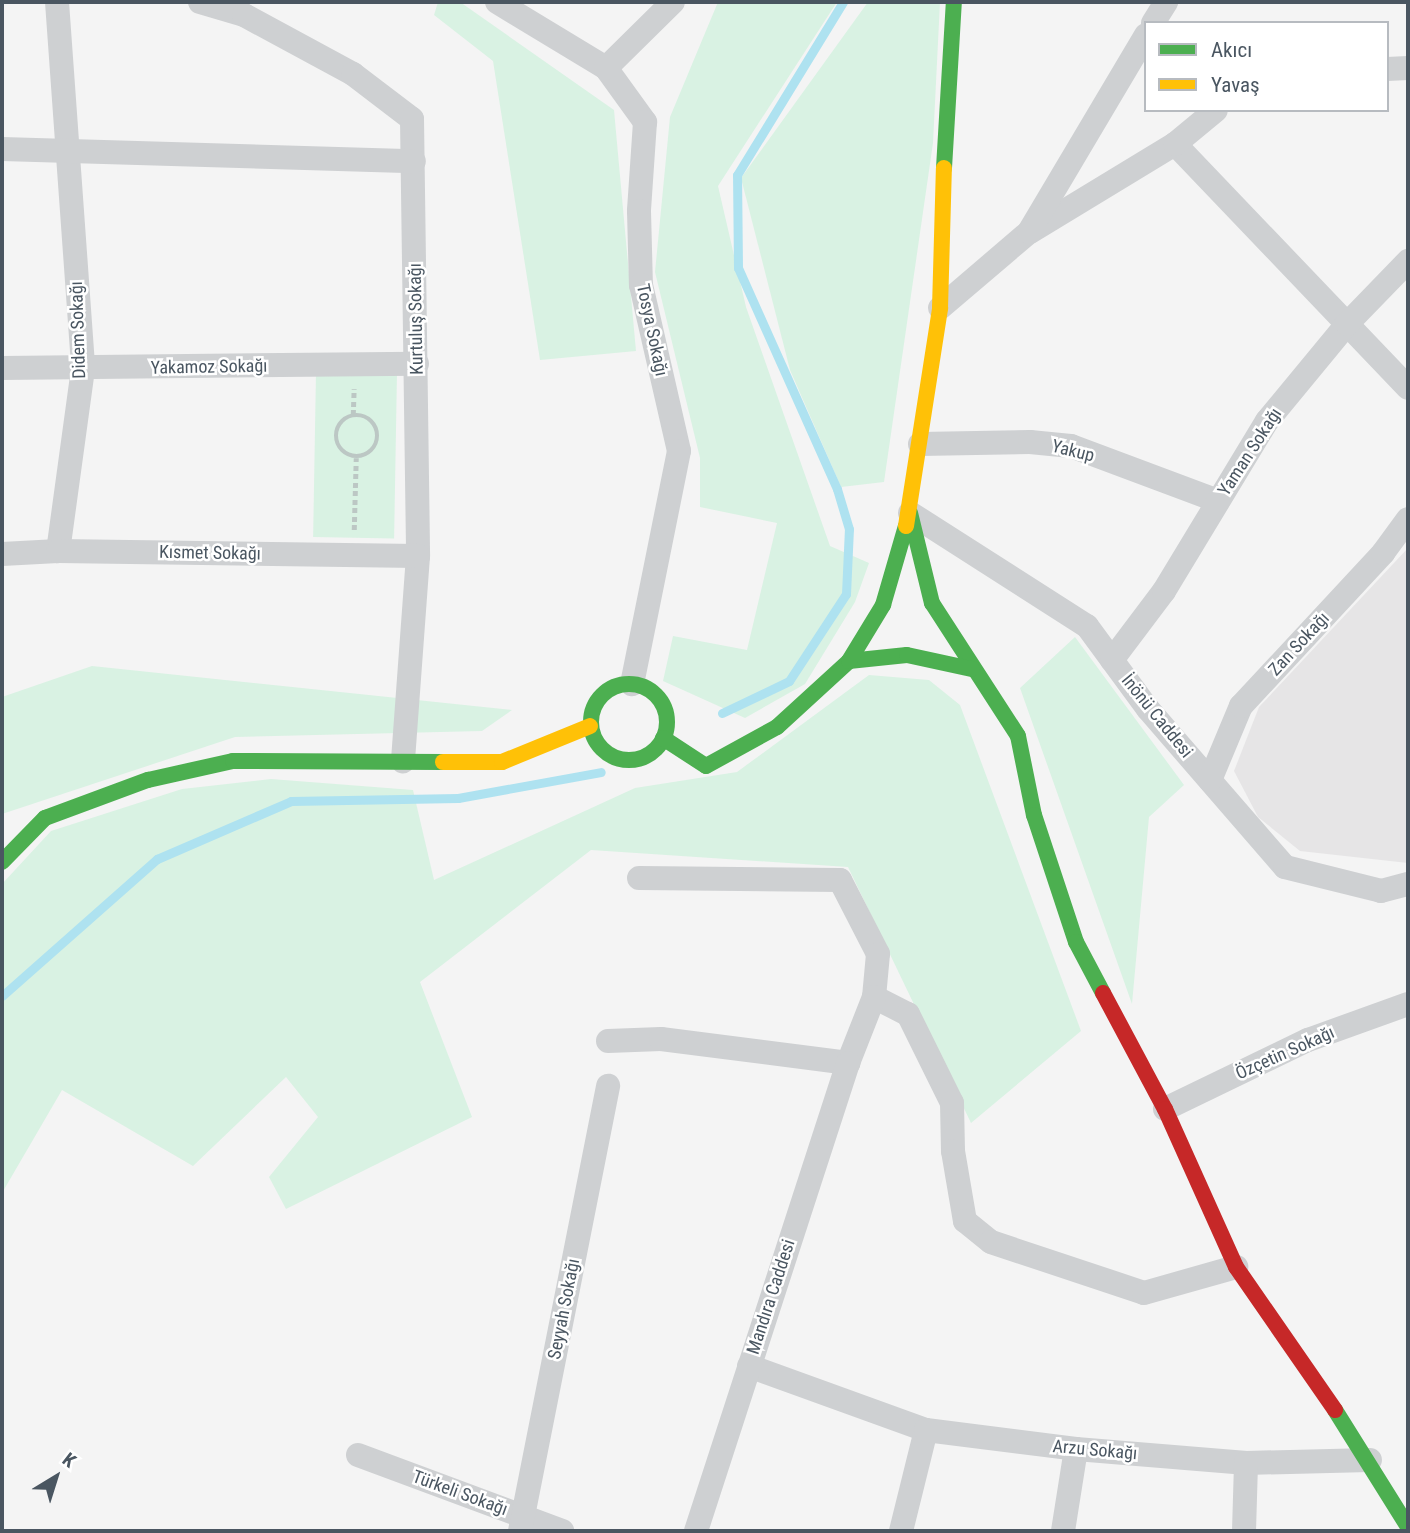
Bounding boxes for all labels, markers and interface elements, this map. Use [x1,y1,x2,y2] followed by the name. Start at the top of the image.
[1144,21,1389,112] legend
[1211,38,1252,62] text: Akıcı
[1211,73,1260,97] text: Yavaş
[404,263,428,375] street label: Kurtuluş Sokağı
[66,281,90,379] street label: Didem Sokağı
[632,282,672,378] street label: Tosya Sokağı
[150,355,268,379] street label: Yakamoz Sokağı
[1214,404,1286,500] street label: Yaman Sokağı
[1049,435,1097,467] street label: Yakup
[159,541,261,565] street label: Kısmet Sokağı
[1264,608,1334,680] street label: Zan Sokağı
[1117,670,1197,762] street label: İnönü Caddesi
[1232,1022,1338,1084] street label: Özçetin Sokağı
[742,1237,800,1357] street label: Mandıra Caddesi
[544,1257,584,1361] street label: Seyyah Sokağı
[1052,1436,1138,1464] street label: Arzu Sokağı
[21,1442,91,1512] north arrow
[58,1448,80,1472] text: K
[409,1466,511,1520] street label: Türkeli Sokağı

